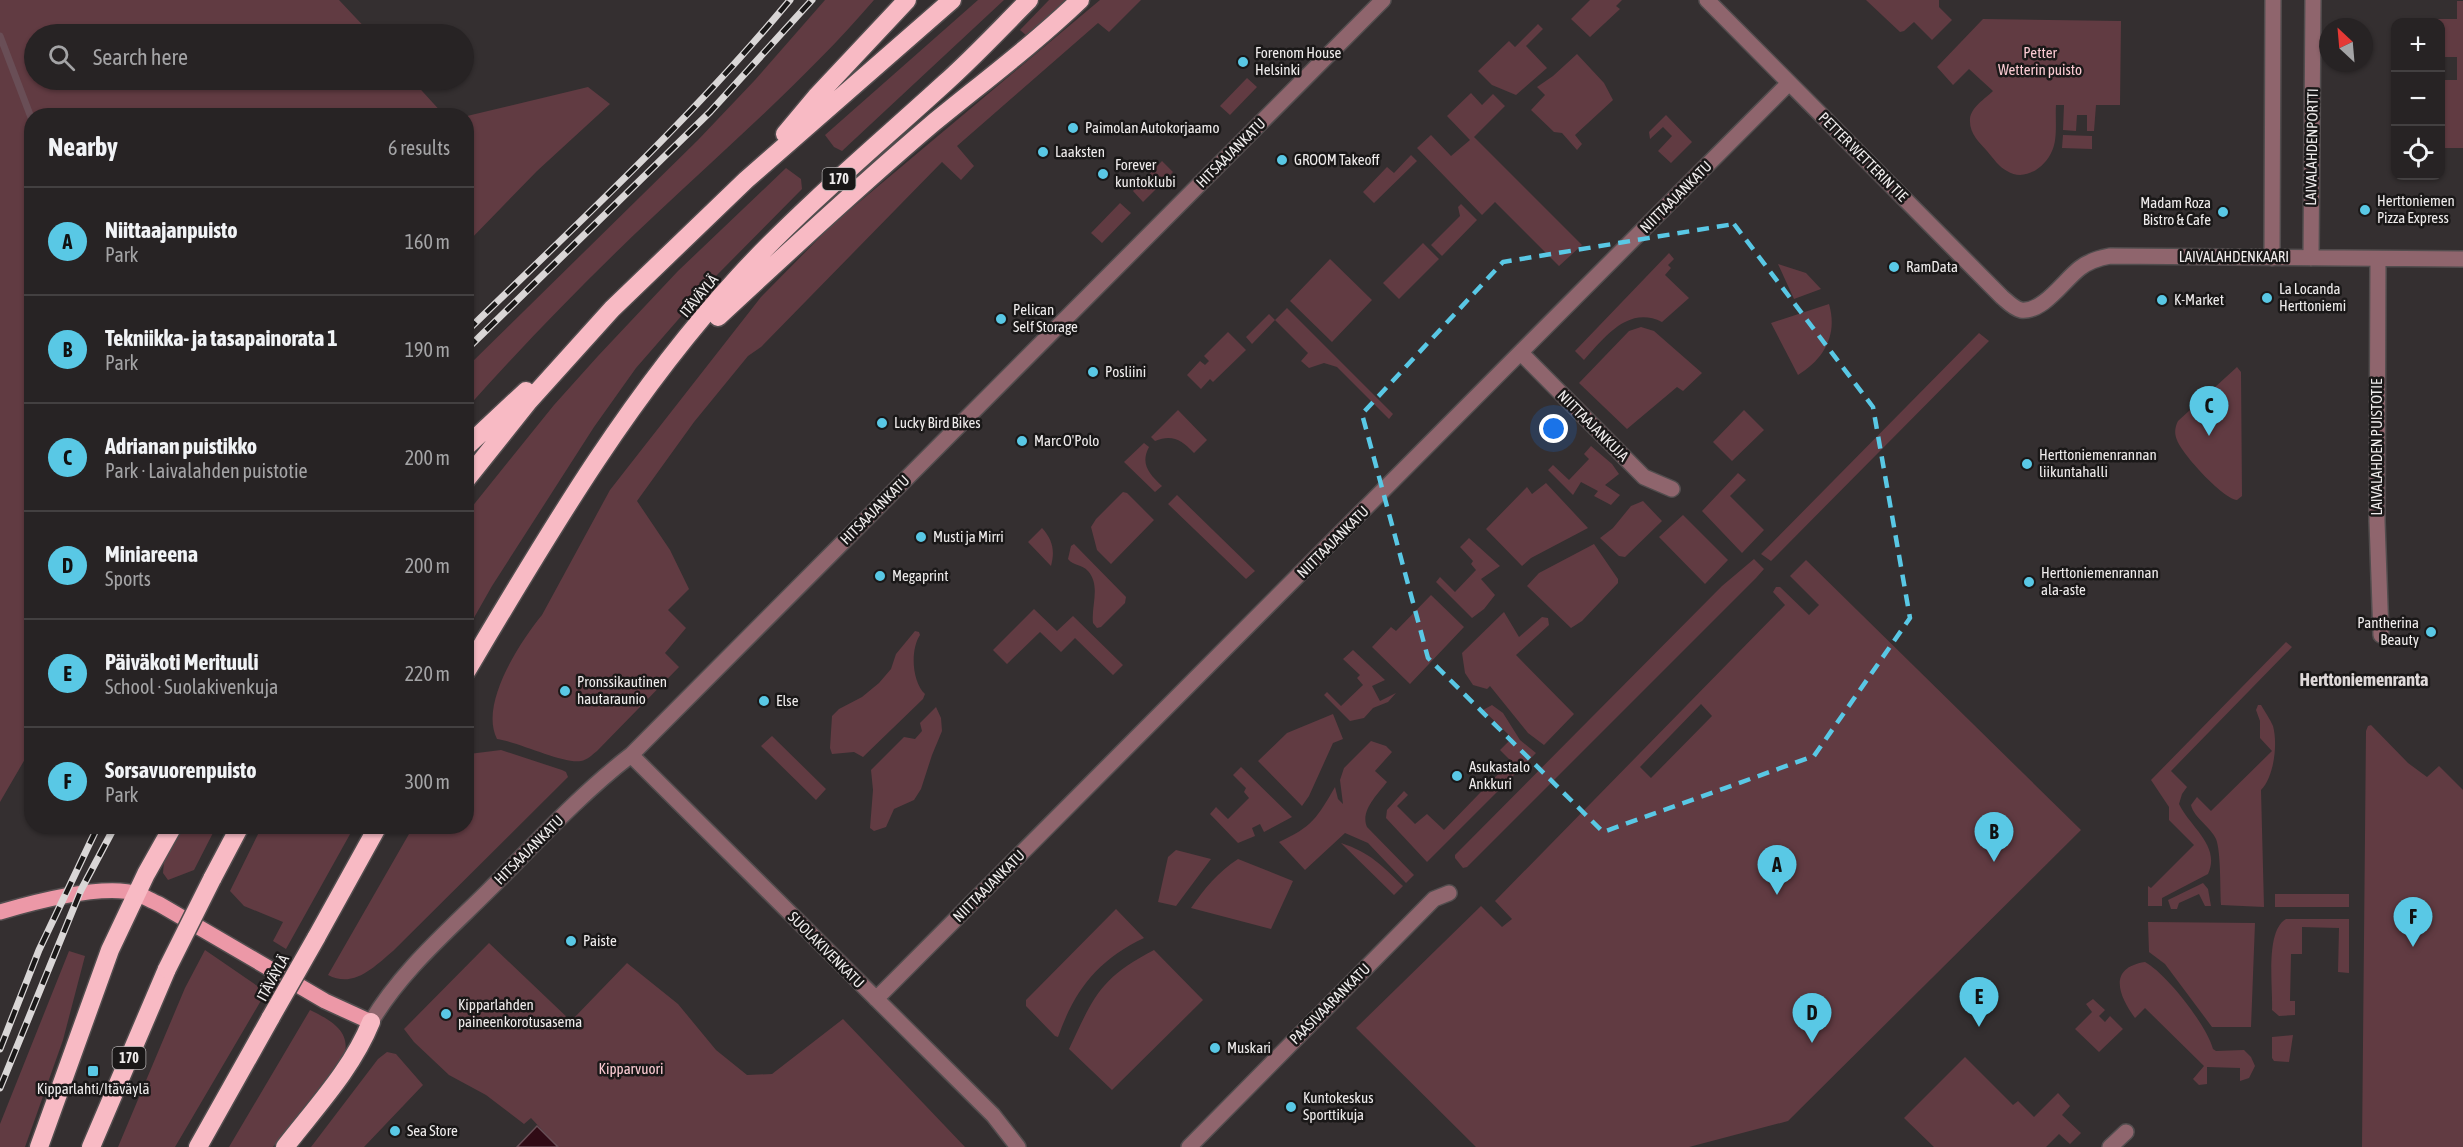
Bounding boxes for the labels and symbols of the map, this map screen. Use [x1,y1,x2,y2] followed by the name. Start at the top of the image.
[2319,18,2373,72] north arrow
[1255,44,1342,78] place label: Forenom House Helsinki
[1998,44,2082,78] park label: Petter Wetterin puisto
[1236,55,1250,69] marker: Forenom House Helsinki
[2302,88,2321,206] street label: LAIVALAHDENPORTTI
[1815,109,1912,205] street label: PETTER WETTERIN TIE
[1193,115,1269,191] street label: HITSAAJANKATU
[1085,119,1219,136] place label: Paimolan Autokorjaamo
[1066,121,1080,135] marker: Paimolan Autokorjaamo
[1055,143,1105,160] place label: Laaksten
[1036,145,1050,159] marker: Laaksten
[1294,151,1380,168] place label: GROOM Takeoff
[1275,153,1289,167] marker: GROOM Takeoff
[1115,156,1176,190] place label: Forever kuntoklubi
[1636,157,1715,236] street label: NIITTAAJANKATU
[1096,167,1110,181] marker: Forever kuntoklubi
[822,168,856,190] road number: 170
[2377,192,2455,226] place label: Herttoniemen Pizza Express
[2140,194,2211,228] place label: Madam Roza Bistro & Cafe
[2358,203,2372,217] marker: Herttoniemen Pizza Express
[2216,205,2230,219] marker: Madam Roza Bistro & Cafe
[2179,248,2289,265] street label: LAIVALAHDENKAARI
[1906,258,1958,275] place label: RamData
[1887,260,1901,274] marker: RamData
[676,270,722,320] street label: ITÄVÄYLÄ
[2279,280,2346,314] place label: La Locanda Herttoniemi
[2174,291,2224,308] place label: K-Market
[2260,291,2274,305] marker: La Locanda Herttoniemi
[2155,293,2169,307] marker: K-Market
[1013,301,1078,335] place label: Pelican Self Storage
[994,312,1008,326] marker: Pelican Self Storage
[1105,363,1146,380] place label: Posliini
[1086,365,1100,379] marker: Posliini
[2368,378,2385,515] street label: LAIVALAHDEN PUISTOTIE
[2190,386,2228,436] pin: C
[1554,387,1633,465] street label: NIITTAAJANKUJA
[894,414,981,431] place label: Lucky Bird Bikes
[1539,414,1568,443] your location
[875,416,889,430] marker: Lucky Bird Bikes
[1034,432,1099,449] place label: Marc O'Polo
[1015,434,1029,448] marker: Marc O'Polo
[2039,446,2157,480] place label: Herttoniemenrannan liikuntahalli
[2020,457,2034,471] marker: Herttoniemenrannan liikuntahalli
[837,472,913,548] street label: HITSAAJANKATU
[1293,502,1372,581] street label: NIITTAAJANKATU
[933,528,1004,545] place label: Musti ja Mirri
[914,530,928,544] marker: Musti ja Mirri
[2041,564,2159,598] place label: Herttoniemenrannan ala-aste
[892,567,949,584] place label: Megaprint
[873,569,887,583] marker: Megaprint
[2022,575,2036,589] marker: Herttoniemenrannan ala-aste
[2357,614,2419,648] place label: Pantherina Beauty
[2424,625,2438,639] marker: Pantherina Beauty
[2300,669,2428,690] district label: Herttoniemenranta
[577,673,667,707] place label: Pronssikautinen hautaraunio
[558,684,572,698] marker: Pronssikautinen hautaraunio
[776,692,799,709] place label: Else
[757,694,771,708] marker: Else
[1469,758,1530,792] place label: Asukastalo Ankkuri
[1450,769,1464,783] marker: Asukastalo Ankkuri
[491,812,567,888] street label: HITSAAJANKATU
[1974,812,2014,862] pin: B
[949,846,1028,925] street label: NIITTAAJANKATU
[1758,846,1796,895] pin: A
[2394,898,2432,947] pin: F
[785,908,868,991] street label: SUOLAKIVENKATU
[583,932,617,949] place label: Paiste
[564,934,578,948] marker: Paiste
[253,951,293,1004] street label: ITÄVÄYLÄ
[1286,960,1373,1047] street label: PAASIVAARANKATU
[1960,978,1998,1027] pin: E
[1792,994,1832,1043] pin: D
[458,996,582,1030] place label: Kipparlahden paineenkorotusasema
[439,1007,453,1021] marker: Kipparlahden paineenkorotusasema
[1227,1039,1271,1056] place label: Muskari
[1208,1041,1222,1055] marker: Muskari
[112,1047,146,1069] road number: 170
[599,1060,663,1077] park label: Kipparvuori
[86,1064,100,1078] marker: Kipparlahti/Itäväylä
[37,1080,149,1097] place label: Kipparlahti/Itäväylä
[1303,1089,1374,1123] place label: Kuntokeskus Sporttikuja
[1284,1100,1298,1114] marker: Kuntokeskus Sporttikuja
[407,1122,458,1139] place label: Sea Store
[388,1124,402,1138] marker: Sea Store

